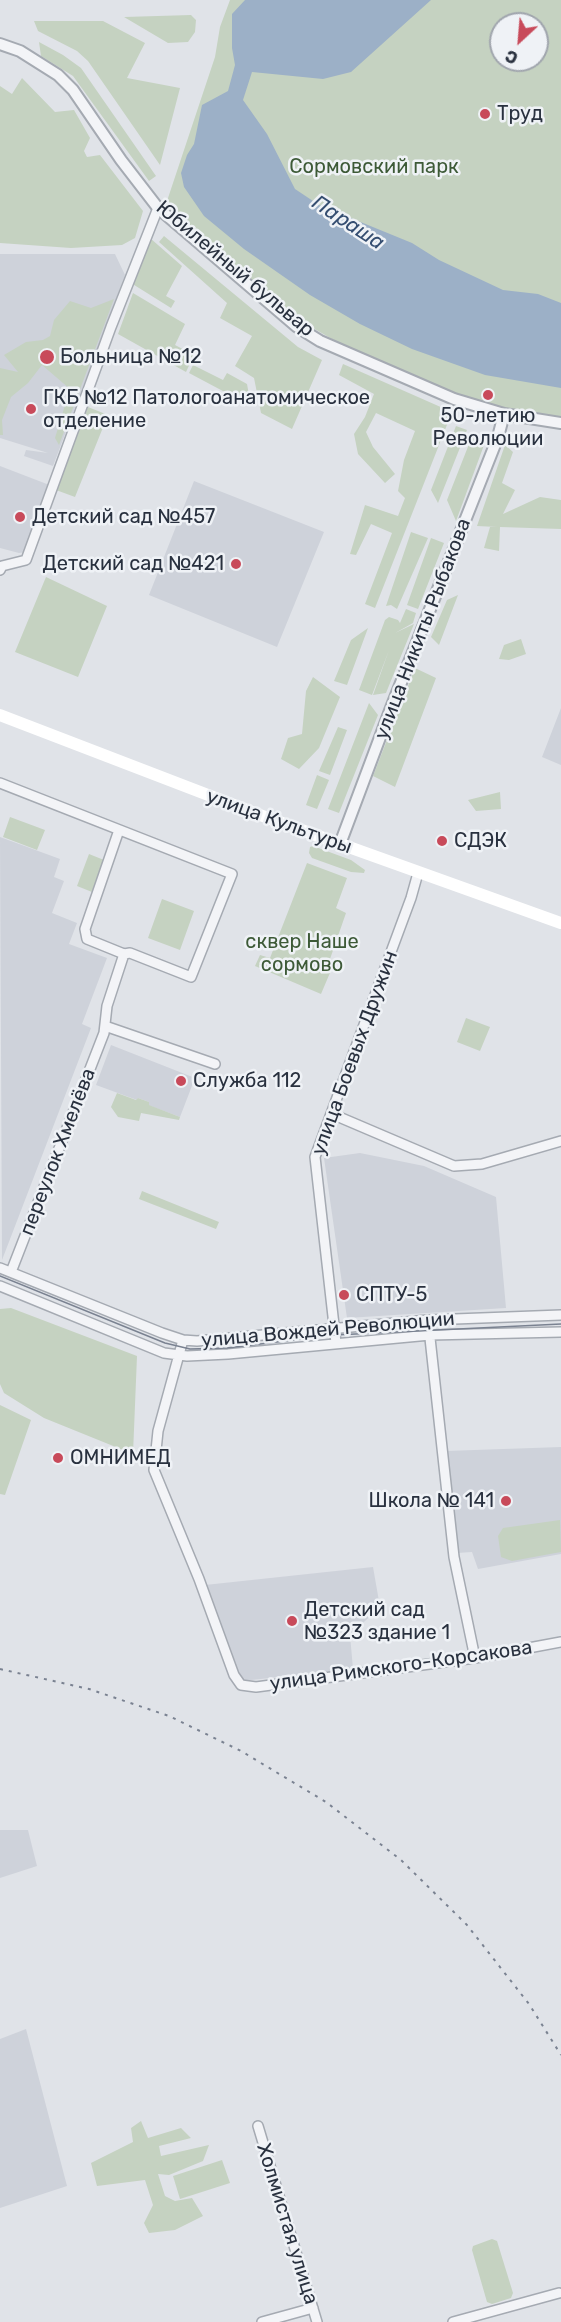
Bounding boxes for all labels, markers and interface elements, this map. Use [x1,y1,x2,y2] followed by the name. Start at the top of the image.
[489,12,549,72] north arrow
[503,46,521,68] text: С
[497,102,543,126] place label: Труд
[478,107,492,121] marker: Труд
[289,155,459,179] park label: Сормовский парк
[307,190,389,256] water label: Параша
[151,196,319,342] street label: Юбилейный бульвар
[60,345,202,369] place label: Больница №12
[38,348,56,366] marker: Больница №12
[43,386,370,433] place label: ГКБ №12 Патологоанатомическое отделение
[481,388,495,402] marker: 50-летию Революции
[24,402,38,416] marker: ГКБ №12 Патологоанатомическое отделение
[433,404,543,451] place label: 50-летию Революции
[32,505,215,529] place label: Детский сад №457
[13,510,27,524] marker: Детский сад №457
[370,515,476,743] street label: улица Никиты Рыбакова
[43,552,224,576] place label: Детский сад №421
[229,557,243,571] marker: Детский сад №421
[203,784,355,860] street label: улица Культуры
[454,829,507,853] place label: СДЭК
[435,834,449,848] marker: СДЭК
[245,930,359,977] park label: сквер Наше сормово
[307,947,403,1159] street label: улица Боевых Дружин
[15,1065,101,1239] street label: переулок Хмелёва
[193,1069,301,1093] place label: Служба 112
[174,1074,188,1088] marker: Служба 112
[356,1283,427,1307] place label: СПТУ-5
[337,1288,351,1302] marker: СПТУ-5
[200,1307,456,1353] street label: улица Вождей Революции
[70,1446,171,1470] place label: ОМНИМЕД
[51,1451,65,1465] marker: ОМНИМЕД
[369,1489,494,1513] place label: Школа № 141
[499,1494,513,1508] marker: Школа № 141
[304,1598,450,1645] place label: Детский сад №323 здание 1
[285,1614,299,1628] marker: Детский сад №323 здание 1
[268,1636,534,1696] street label: улица Римского-Корсакова
[251,2141,323,2307] street label: Холмистая улица

